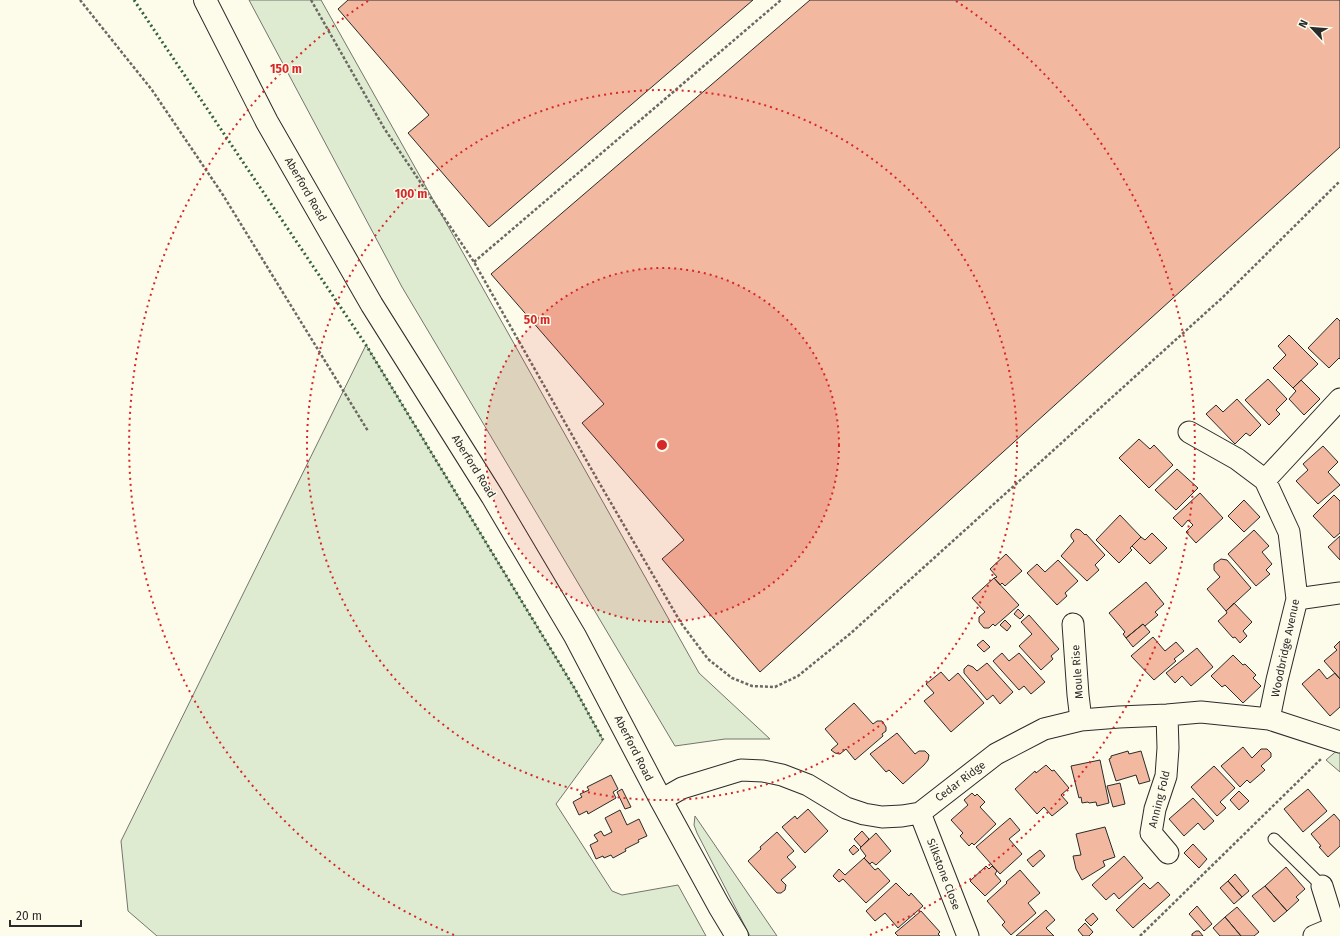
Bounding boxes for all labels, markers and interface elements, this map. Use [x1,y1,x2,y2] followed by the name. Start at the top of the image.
[1292,8,1332,48] north arrow
[1296,18,1311,30] text: N
[270,62,302,76] text: 150 m
[282,155,329,224] street label: Aberford Road
[395,187,427,201] text: 100 m
[524,313,550,327] text: 50 m
[449,432,498,500] street label: Aberford Road
[655,438,669,452] centre of rings
[1269,598,1302,698] street label: Woodbridge Avenue
[1069,644,1086,700] street label: Moule Rise
[611,713,656,783] street label: Aberford Road
[933,758,988,805] street label: Cedar Ridge
[1146,769,1173,829] street label: Anning Fold
[924,837,963,912] street label: Silkstone Close
[10,902,81,928] scale bar
[16,909,42,923] text: 20 m

